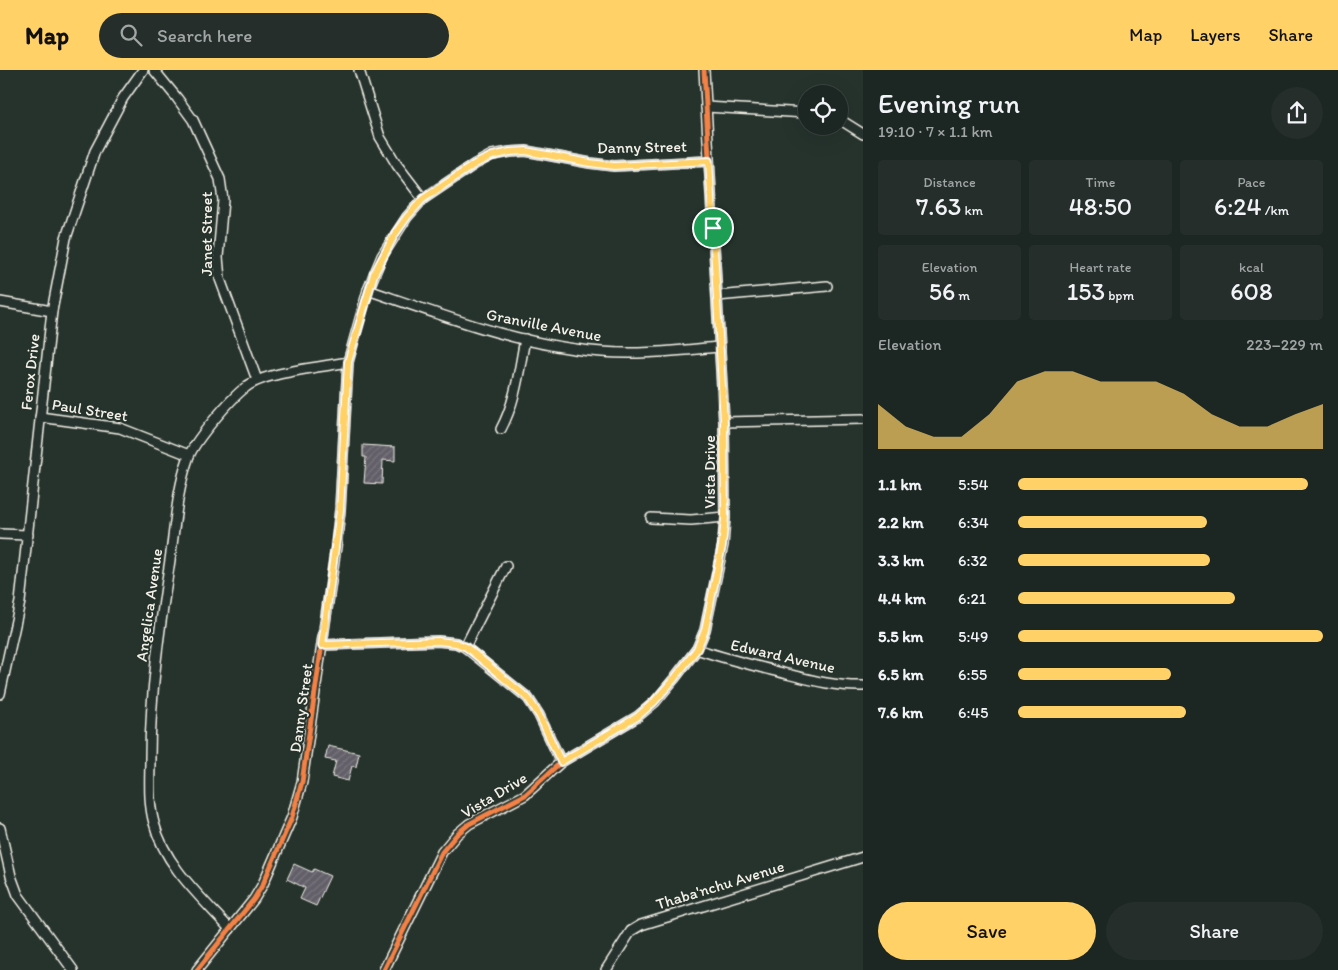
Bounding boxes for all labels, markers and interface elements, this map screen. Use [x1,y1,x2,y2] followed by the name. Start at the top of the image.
[99,13,449,58] search box
[25,21,69,50] text: Map
[117,21,145,49] icon: search
[157,24,252,47] text: Search here
[1129,24,1162,46] text: Map
[1190,24,1240,46] text: Layers
[1268,24,1313,46] text: Share
[798,85,848,135] map controls
[798,85,848,135] button: locate
[878,86,1020,120] text: Evening run
[1271,87,1323,139] button: share
[878,122,993,141] text: 19:10 · 7 × 1.1 km
[597,137,687,157] street label: Danny Street
[923,174,976,191] text: Distance
[1086,174,1115,191] text: Time
[1237,174,1266,191] text: Pace
[916,191,961,221] text: 7.63
[1069,191,1132,221] text: 48:50
[1214,191,1261,221] text: 6:24
[197,192,216,276] street label: Janet Street
[961,202,983,219] text: km
[1261,202,1289,219] text: /km
[692,207,734,249] pin
[699,214,727,242] icon: arrive
[922,259,977,276] text: Elevation
[1070,259,1131,276] text: Heart rate
[1239,259,1264,276] text: kcal
[929,276,955,306] text: 56
[1067,276,1105,306] text: 153
[1230,276,1273,306] text: 608
[955,287,970,304] text: m
[1105,287,1134,304] text: bpm
[485,305,603,346] street label: Granville Avenue
[17,333,43,411] street label: Ferox Drive
[878,335,942,354] text: Elevation
[1246,335,1323,354] text: 223–229 m
[51,395,129,425] street label: Paul Street
[700,435,719,509] street label: Vista Drive
[878,475,922,494] text: 1.1 km
[958,475,988,494] text: 5:54
[878,513,924,532] text: 2.2 km
[958,513,989,532] text: 6:34
[132,547,166,663] street label: Angelica Avenue
[878,551,924,570] text: 3.3 km
[958,551,988,570] text: 6:32
[878,589,926,608] text: 4.4 km
[958,589,986,608] text: 6:21
[878,627,924,646] text: 5.5 km
[958,627,988,646] text: 5:49
[729,635,837,677] street label: Edward Avenue
[285,662,317,754] street label: Danny Street
[878,665,924,684] text: 6.5 km
[958,665,987,684] text: 6:55
[878,703,923,722] text: 7.6 km
[958,703,988,722] text: 6:45
[458,768,530,822] street label: Vista Drive
[654,856,787,914] street label: Thaba'nchu Avenue
[878,902,1096,960] button: Save
[1106,902,1323,960] button: Share

